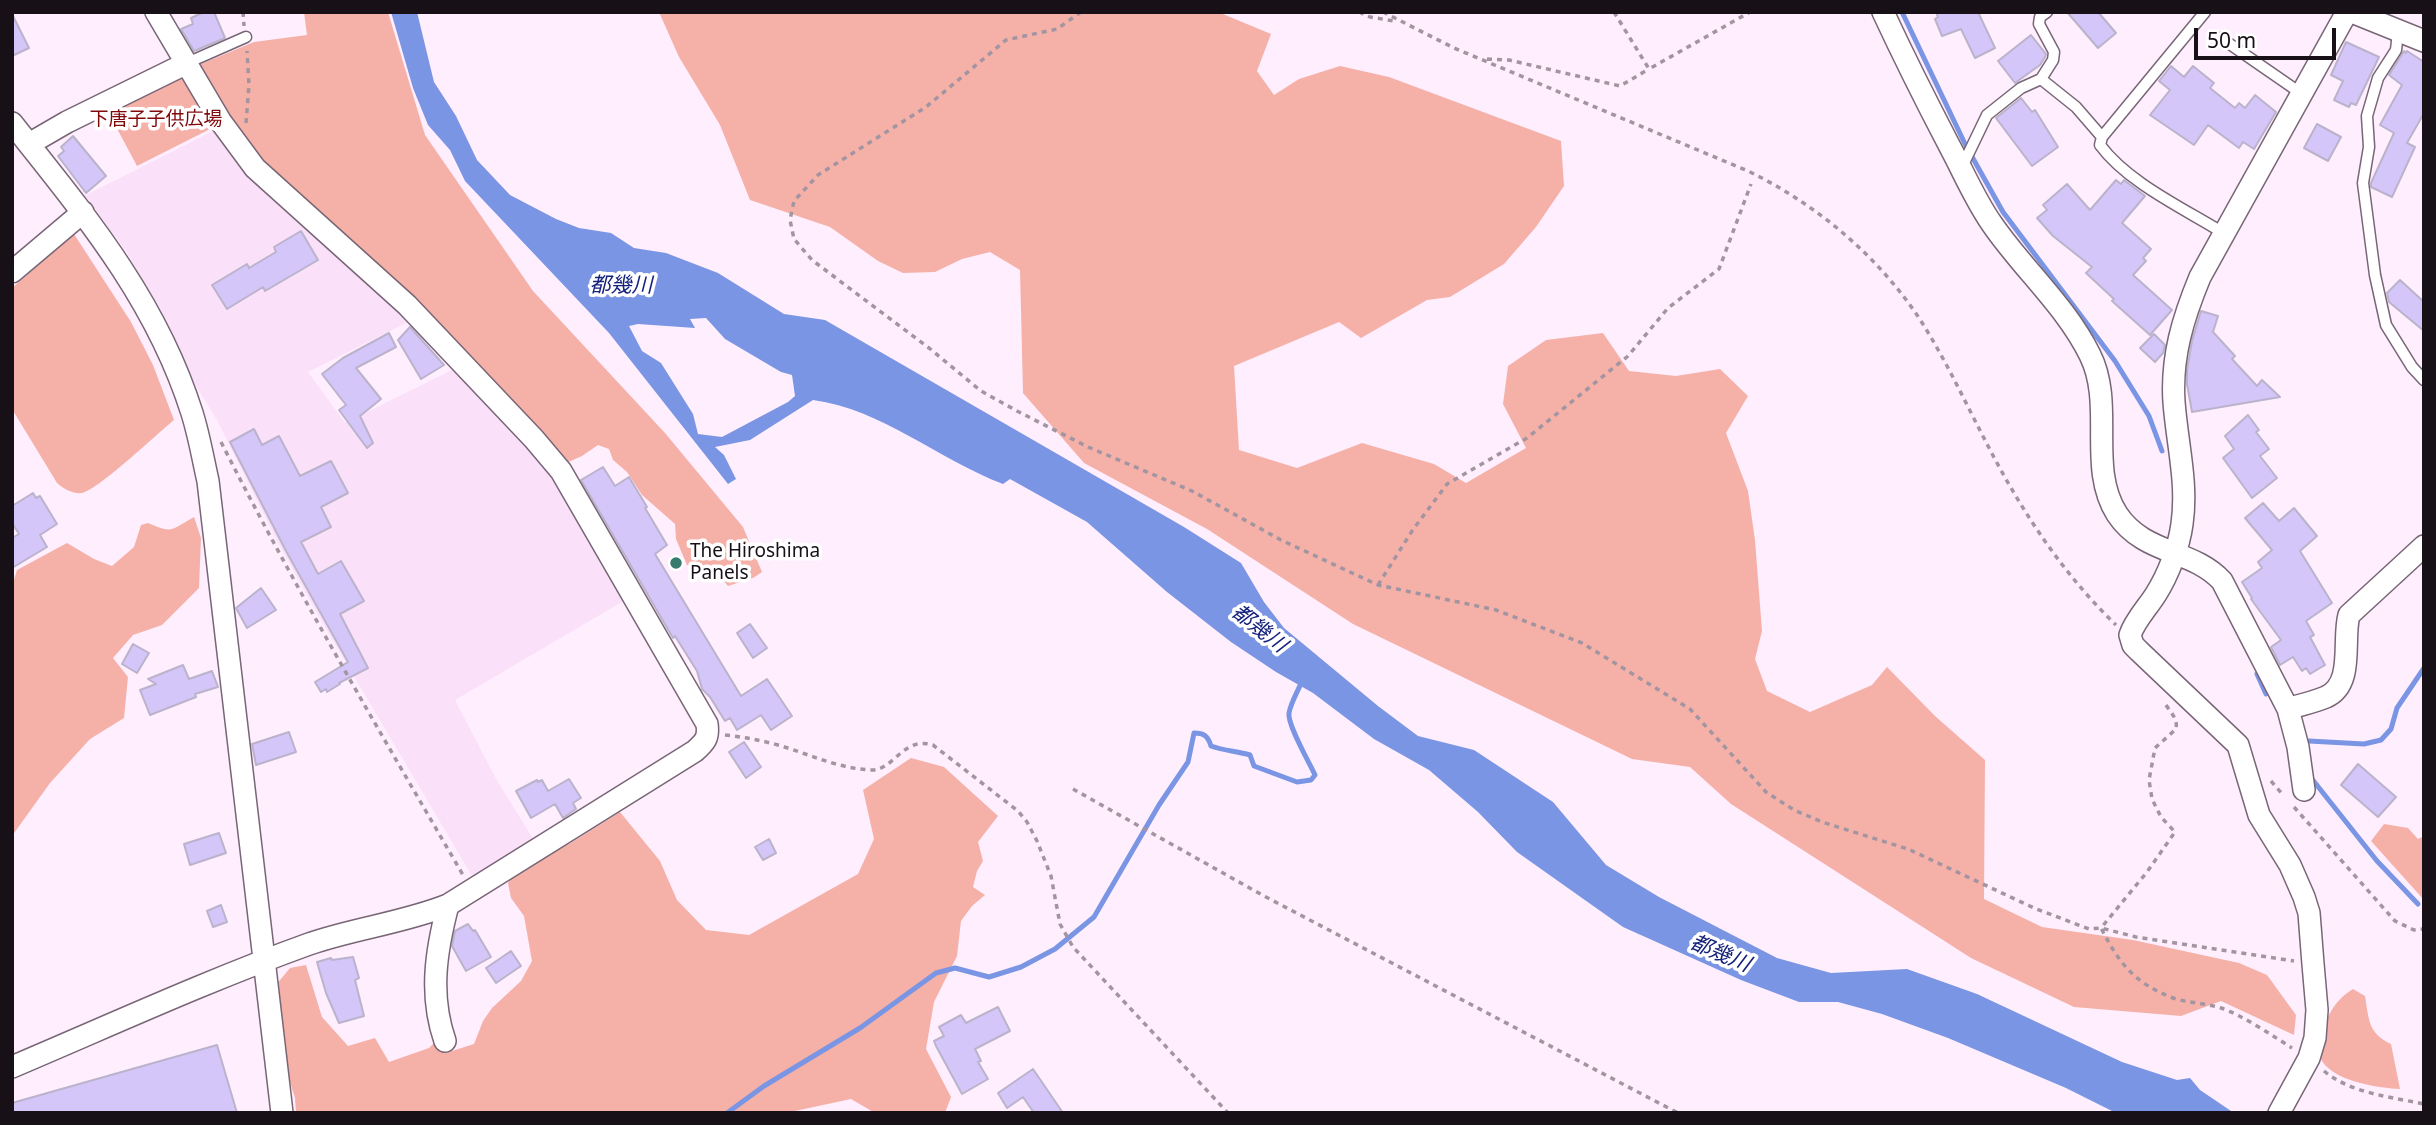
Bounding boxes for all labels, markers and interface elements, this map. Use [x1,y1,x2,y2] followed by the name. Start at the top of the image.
[2198,14,2340,58] scale bar
[2207,26,2256,54] text: 50 m
[90,109,222,131] park label: 下唐子子供広場
[590,273,652,299] water label: 都幾川
[690,541,820,585] place label: The Hiroshima Panels
[668,555,684,571] marker: The Hiroshima Panels
[1226,600,1292,658] water label: 都幾川
[1686,930,1754,978] water label: 都幾川

